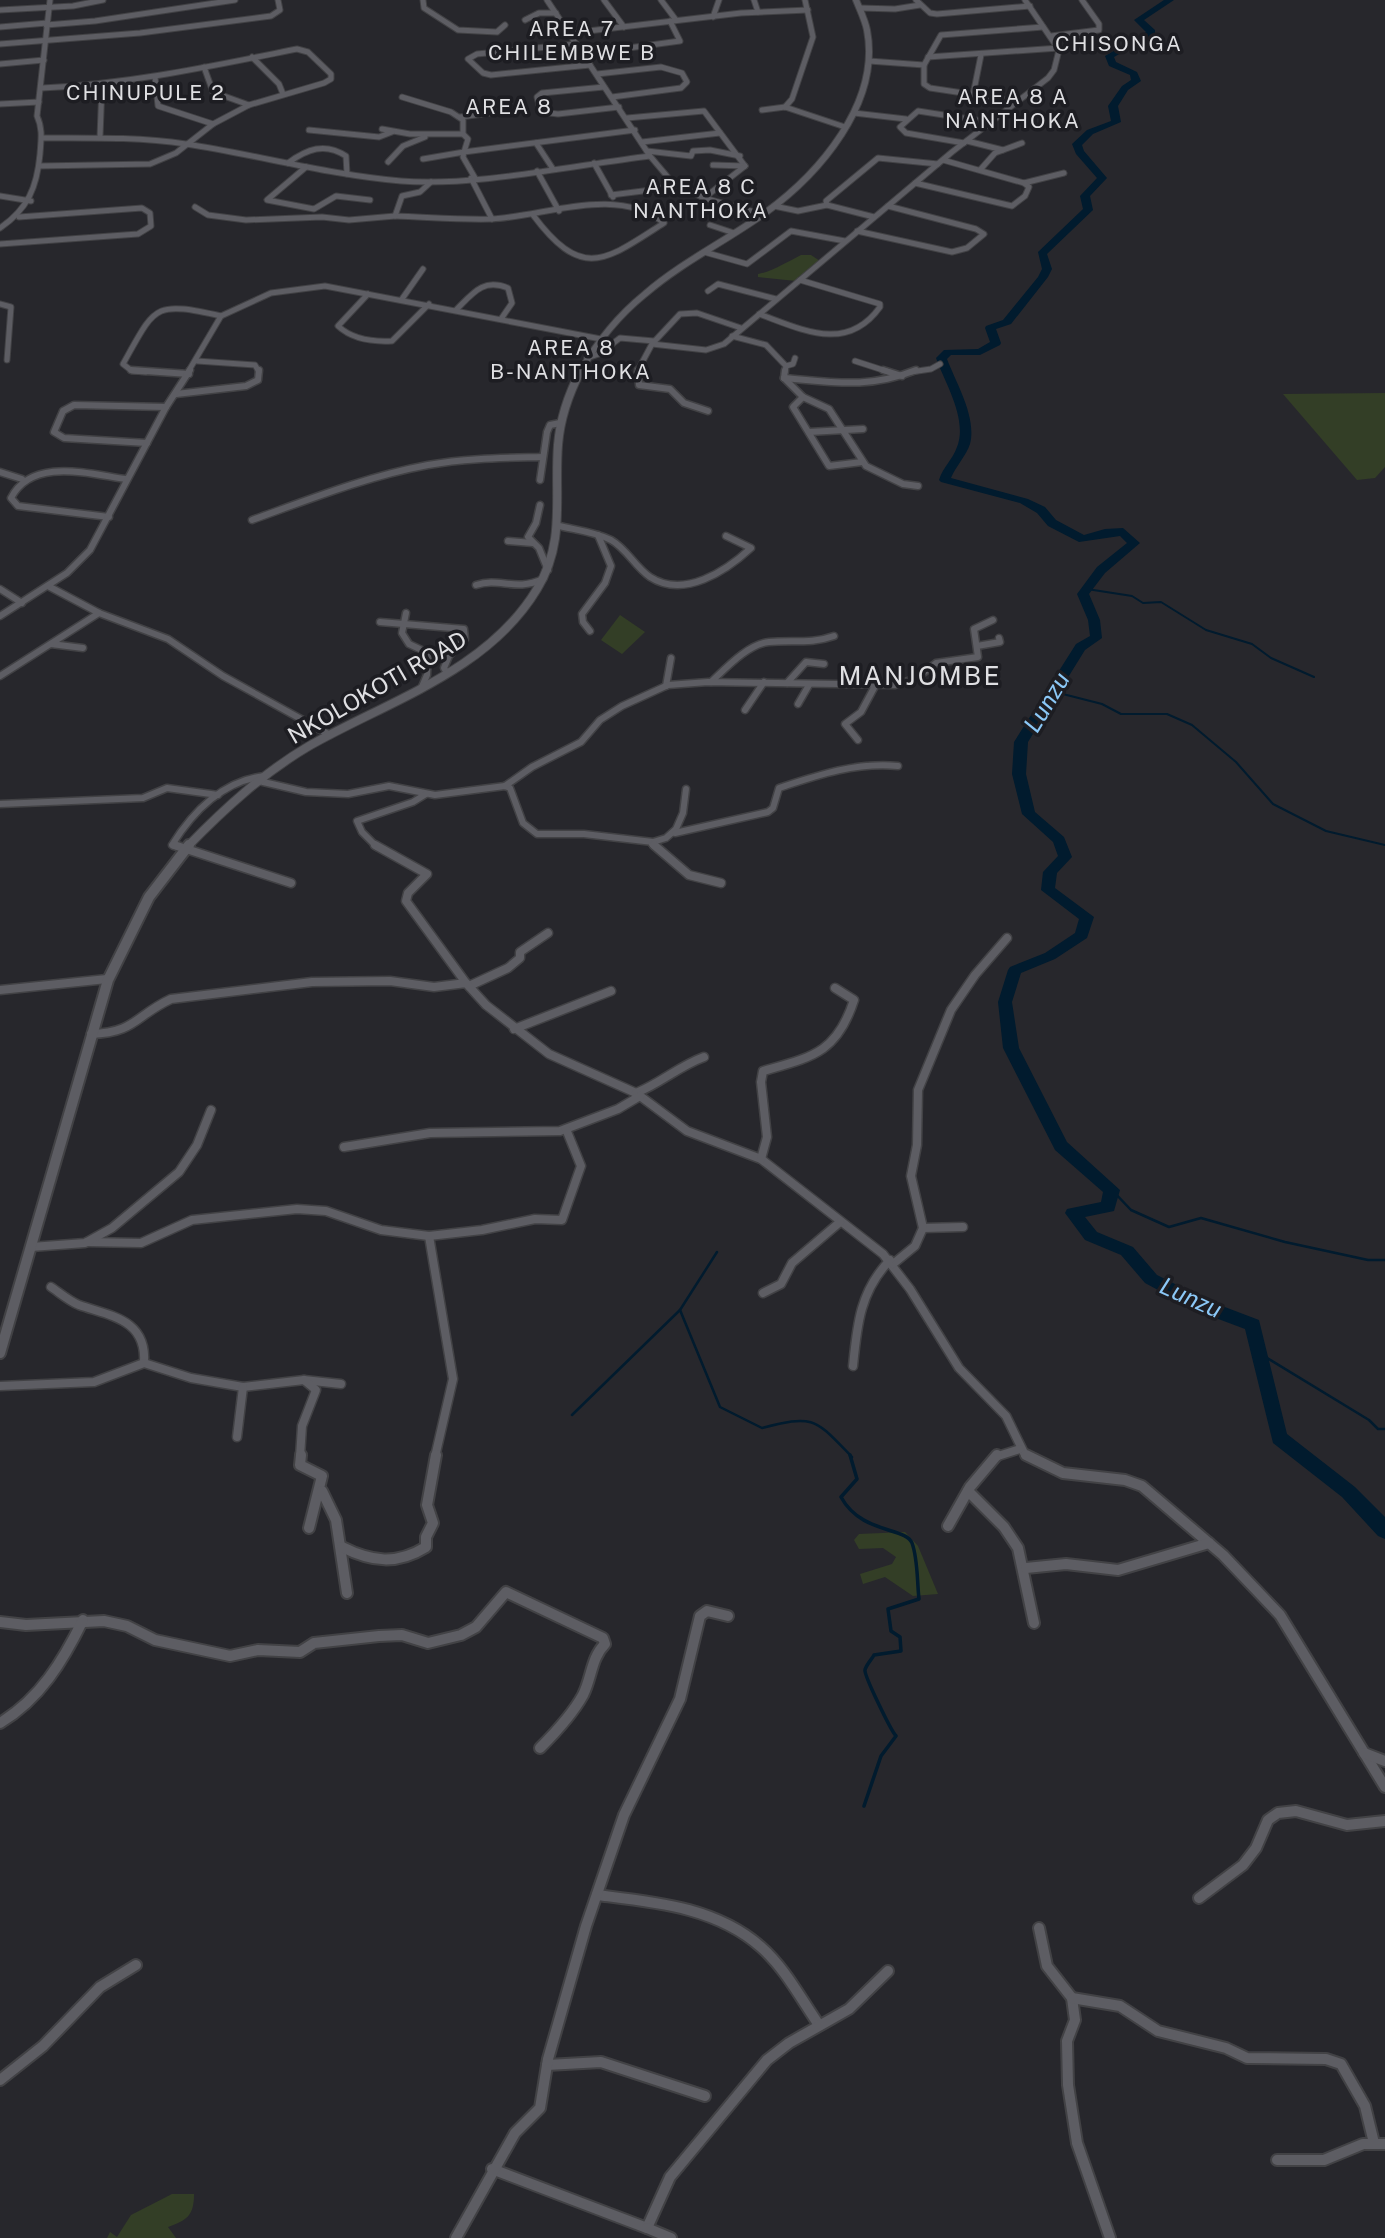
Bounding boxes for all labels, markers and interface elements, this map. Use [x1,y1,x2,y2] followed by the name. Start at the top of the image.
[488,16,656,65] district label: AREA 7 CHILEMBWE B
[1055,31,1183,56] district label: CHISONGA
[66,80,226,105] district label: CHINUPULE 2
[945,84,1081,133] district label: AREA 8 A NANTHOKA
[465,94,553,119] district label: AREA 8
[633,174,769,223] district label: AREA 8 C NANTHOKA
[490,335,652,384] district label: AREA 8 B-NANTHOKA
[283,625,471,749] street label: NKOLOKOTI ROAD
[838,660,1002,691] district label: MANJOMBE
[1017,667,1075,737] water label: Lunzu
[1156,1271,1226,1323] water label: Lunzu

